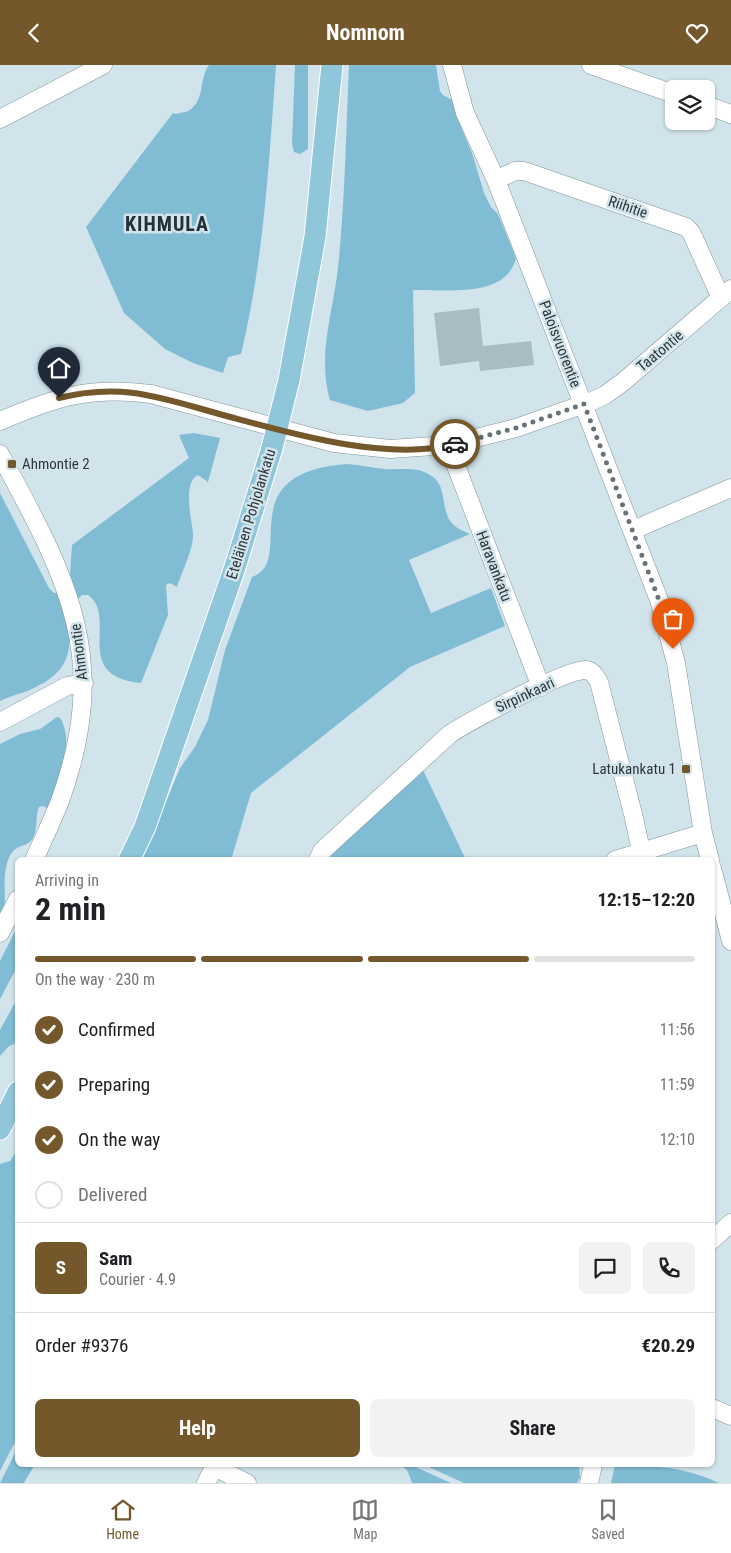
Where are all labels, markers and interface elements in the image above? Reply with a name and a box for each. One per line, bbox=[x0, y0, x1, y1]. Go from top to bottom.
icon: back bbox=[20, 19, 48, 47]
icon: heart bbox=[683, 19, 711, 47]
text: Nomnom bbox=[326, 20, 405, 45]
map controls bbox=[665, 80, 715, 130]
button: layers bbox=[665, 80, 715, 130]
street label: Riihitie bbox=[606, 192, 650, 222]
district label: KIHMULA bbox=[125, 212, 209, 236]
street label: Paloisvuorentie bbox=[535, 298, 585, 390]
street label: Taatontie bbox=[633, 326, 687, 376]
pin bbox=[38, 347, 80, 398]
icon: home bbox=[45, 354, 73, 382]
courier bbox=[430, 419, 480, 469]
icon: car bbox=[441, 430, 469, 458]
street label: Eteläinen Pohjolankatu bbox=[223, 447, 279, 581]
place label: Ahmontie 2 bbox=[22, 455, 90, 473]
marker: Ahmontie 2 bbox=[6, 458, 18, 470]
street label: Haravankatu bbox=[472, 528, 516, 604]
pin bbox=[652, 598, 694, 649]
icon: bag bbox=[659, 605, 687, 633]
street label: Ahmontie bbox=[67, 623, 91, 681]
street label: Sirpinkaari bbox=[493, 674, 557, 716]
place label: Latukankatu 1 bbox=[592, 760, 676, 778]
marker: Latukankatu 1 bbox=[680, 763, 692, 775]
text: Arriving in bbox=[35, 871, 99, 890]
text: 12:15–12:20 bbox=[597, 888, 695, 911]
text: 2 min bbox=[35, 890, 106, 928]
text: On the way · 230 m bbox=[35, 970, 155, 989]
icon: check bbox=[35, 1016, 63, 1044]
text: Confirmed bbox=[78, 1018, 155, 1041]
text: 11:56 bbox=[660, 1020, 695, 1039]
icon: check bbox=[35, 1071, 63, 1099]
text: Preparing bbox=[78, 1073, 150, 1096]
text: 11:59 bbox=[660, 1075, 695, 1094]
icon: check bbox=[35, 1126, 63, 1154]
text: On the way bbox=[78, 1128, 160, 1151]
text: 12:10 bbox=[660, 1130, 695, 1149]
text: Delivered bbox=[78, 1183, 147, 1206]
button: chat bbox=[579, 1242, 631, 1294]
button: phone bbox=[643, 1242, 695, 1294]
text: Sam bbox=[99, 1247, 132, 1270]
text: S bbox=[56, 1256, 66, 1279]
text: Courier · 4.9 bbox=[99, 1270, 176, 1289]
text: Order #9376 bbox=[35, 1334, 128, 1357]
text: €20.29 bbox=[641, 1334, 695, 1357]
button: Help bbox=[35, 1399, 360, 1457]
button: Share bbox=[370, 1399, 695, 1457]
tab: Home bbox=[106, 1496, 139, 1542]
tab: Map bbox=[351, 1496, 379, 1542]
tab: Saved bbox=[592, 1496, 625, 1542]

